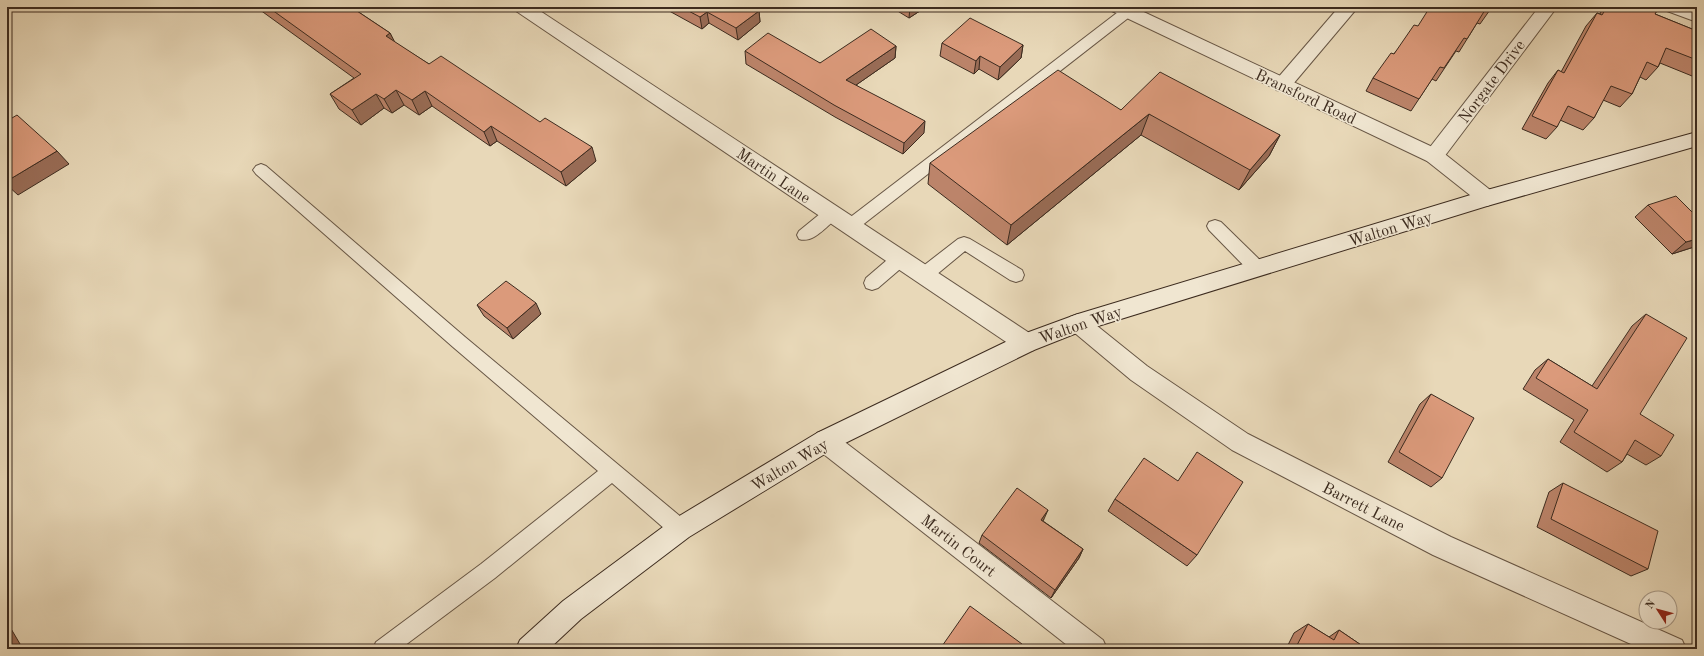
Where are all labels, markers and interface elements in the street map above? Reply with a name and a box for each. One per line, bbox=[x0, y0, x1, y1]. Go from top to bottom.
street label: Norgate Drive bbox=[1456, 38, 1529, 127]
street label: Bransford Road bbox=[1252, 67, 1358, 128]
street label: Martin Lane bbox=[733, 146, 813, 207]
street label: Walton Way bbox=[1347, 209, 1435, 250]
street label: Walton Way bbox=[1037, 304, 1125, 348]
street label: Walton Way bbox=[749, 436, 832, 495]
street label: Barrett Lane bbox=[1319, 480, 1407, 535]
street label: Martin Court bbox=[917, 512, 999, 581]
north arrow bbox=[1638, 590, 1678, 630]
text: N bbox=[1644, 598, 1658, 612]

